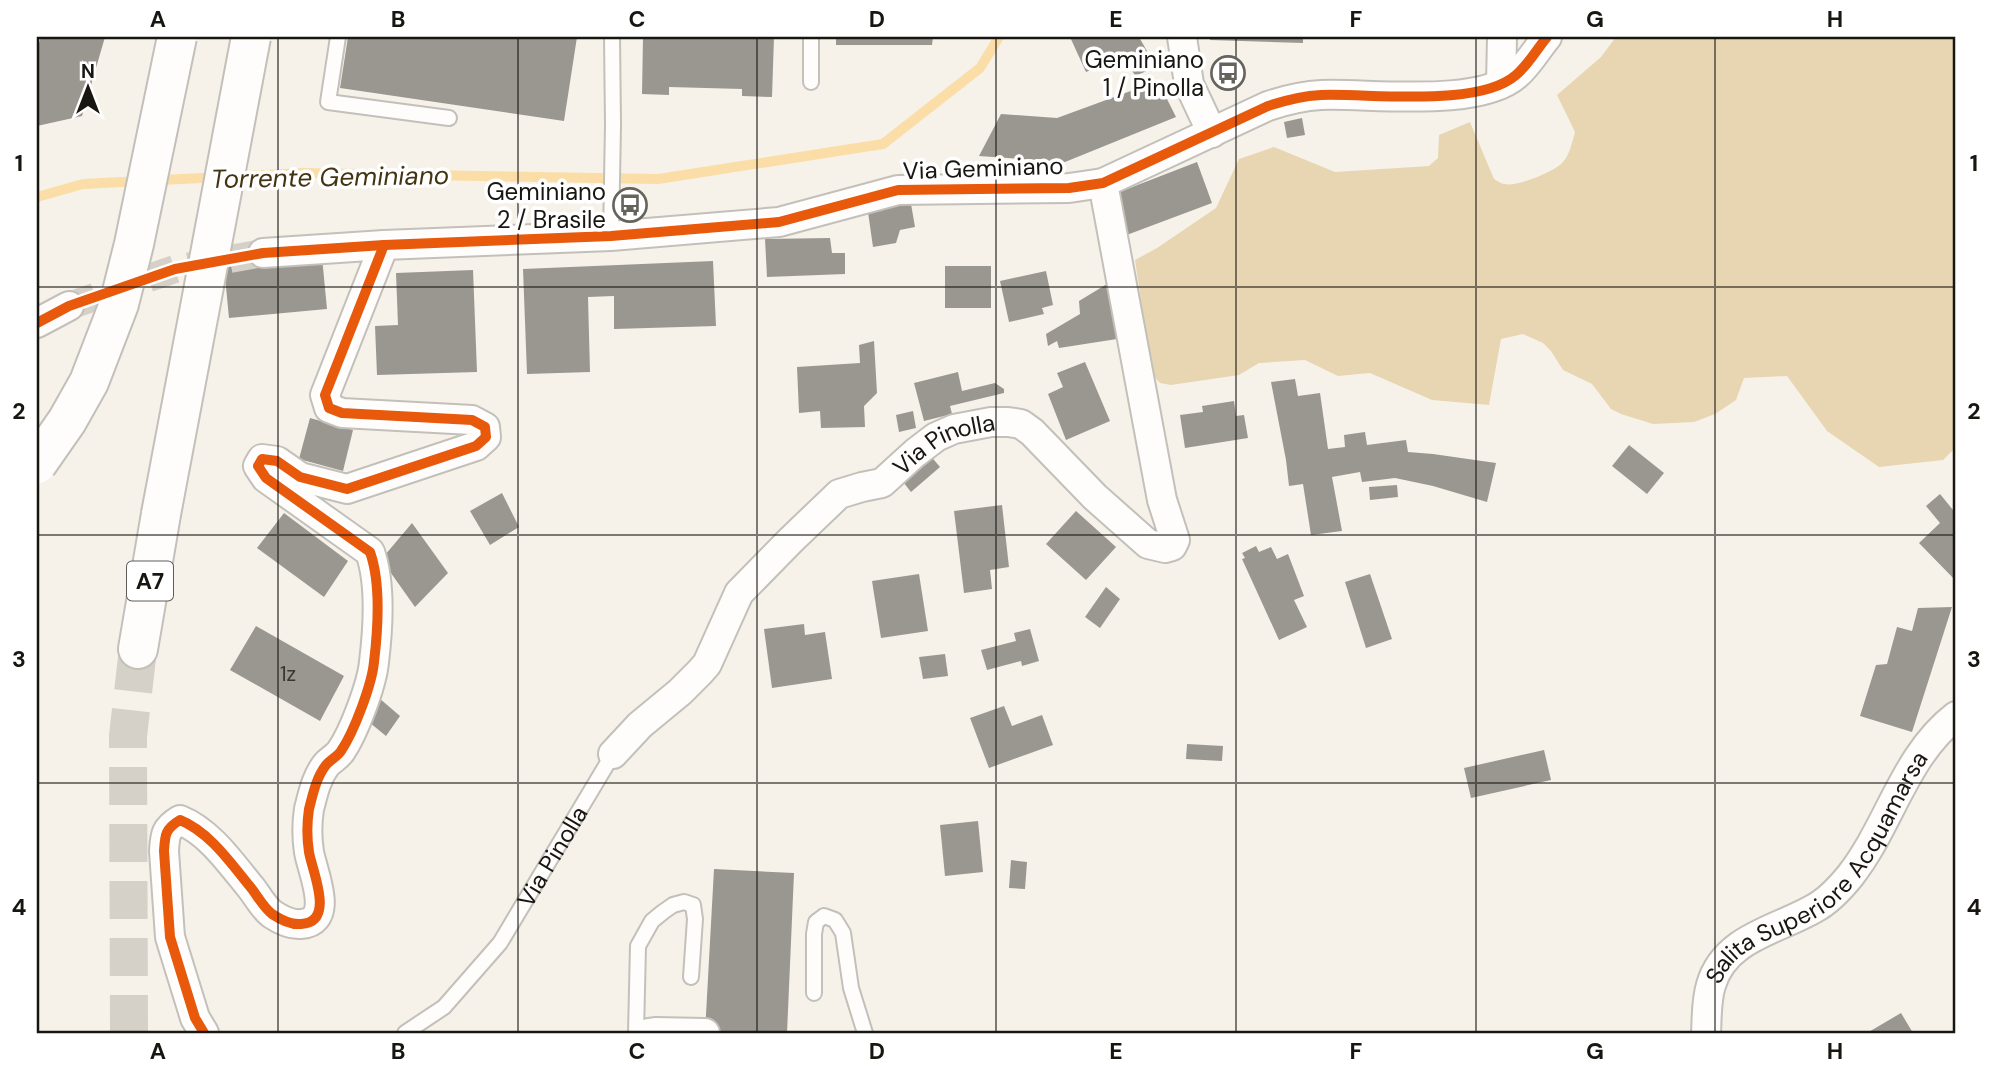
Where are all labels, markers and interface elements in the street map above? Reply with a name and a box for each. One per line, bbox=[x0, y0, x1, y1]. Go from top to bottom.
text: A bbox=[150, 4, 166, 34]
text: B bbox=[391, 4, 405, 34]
text: C bbox=[629, 4, 645, 34]
text: D bbox=[869, 4, 885, 34]
text: E bbox=[1109, 4, 1123, 34]
text: F bbox=[1350, 4, 1363, 34]
text: G bbox=[1586, 4, 1604, 34]
text: H bbox=[1827, 4, 1843, 34]
place label: Geminiano 1 / Pinolla bbox=[1084, 44, 1204, 103]
north arrow bbox=[52, 52, 122, 122]
bus stop icon: Geminiano 1 / Pinolla bbox=[1209, 54, 1247, 92]
text: N bbox=[81, 59, 95, 84]
text: 1 bbox=[15, 148, 23, 178]
text: 1 bbox=[1970, 148, 1978, 178]
street label: Via Geminiano bbox=[902, 150, 1064, 186]
water label: Torrente Geminiano bbox=[210, 158, 450, 196]
place label: Geminiano 2 / Brasile bbox=[486, 176, 606, 235]
bus stop icon: Geminiano 2 / Brasile bbox=[611, 186, 649, 224]
text: 2 bbox=[12, 396, 26, 426]
text: 2 bbox=[1967, 396, 1981, 426]
street label: Via Pinolla bbox=[886, 406, 997, 482]
road number: A7 bbox=[127, 562, 173, 600]
text: 3 bbox=[12, 644, 26, 674]
text: 3 bbox=[1967, 644, 1981, 674]
house number: 1z bbox=[280, 660, 296, 688]
street label: Salita Superiore Acquamarsa bbox=[1698, 745, 1934, 988]
street label: Via Pinolla bbox=[510, 800, 594, 913]
text: 4 bbox=[12, 892, 27, 922]
text: 4 bbox=[1967, 892, 1982, 922]
text: A bbox=[150, 1036, 166, 1066]
text: B bbox=[391, 1036, 405, 1066]
text: C bbox=[629, 1036, 645, 1066]
text: D bbox=[869, 1036, 885, 1066]
text: E bbox=[1109, 1036, 1123, 1066]
text: F bbox=[1350, 1036, 1363, 1066]
text: G bbox=[1586, 1036, 1604, 1066]
text: H bbox=[1827, 1036, 1843, 1066]

